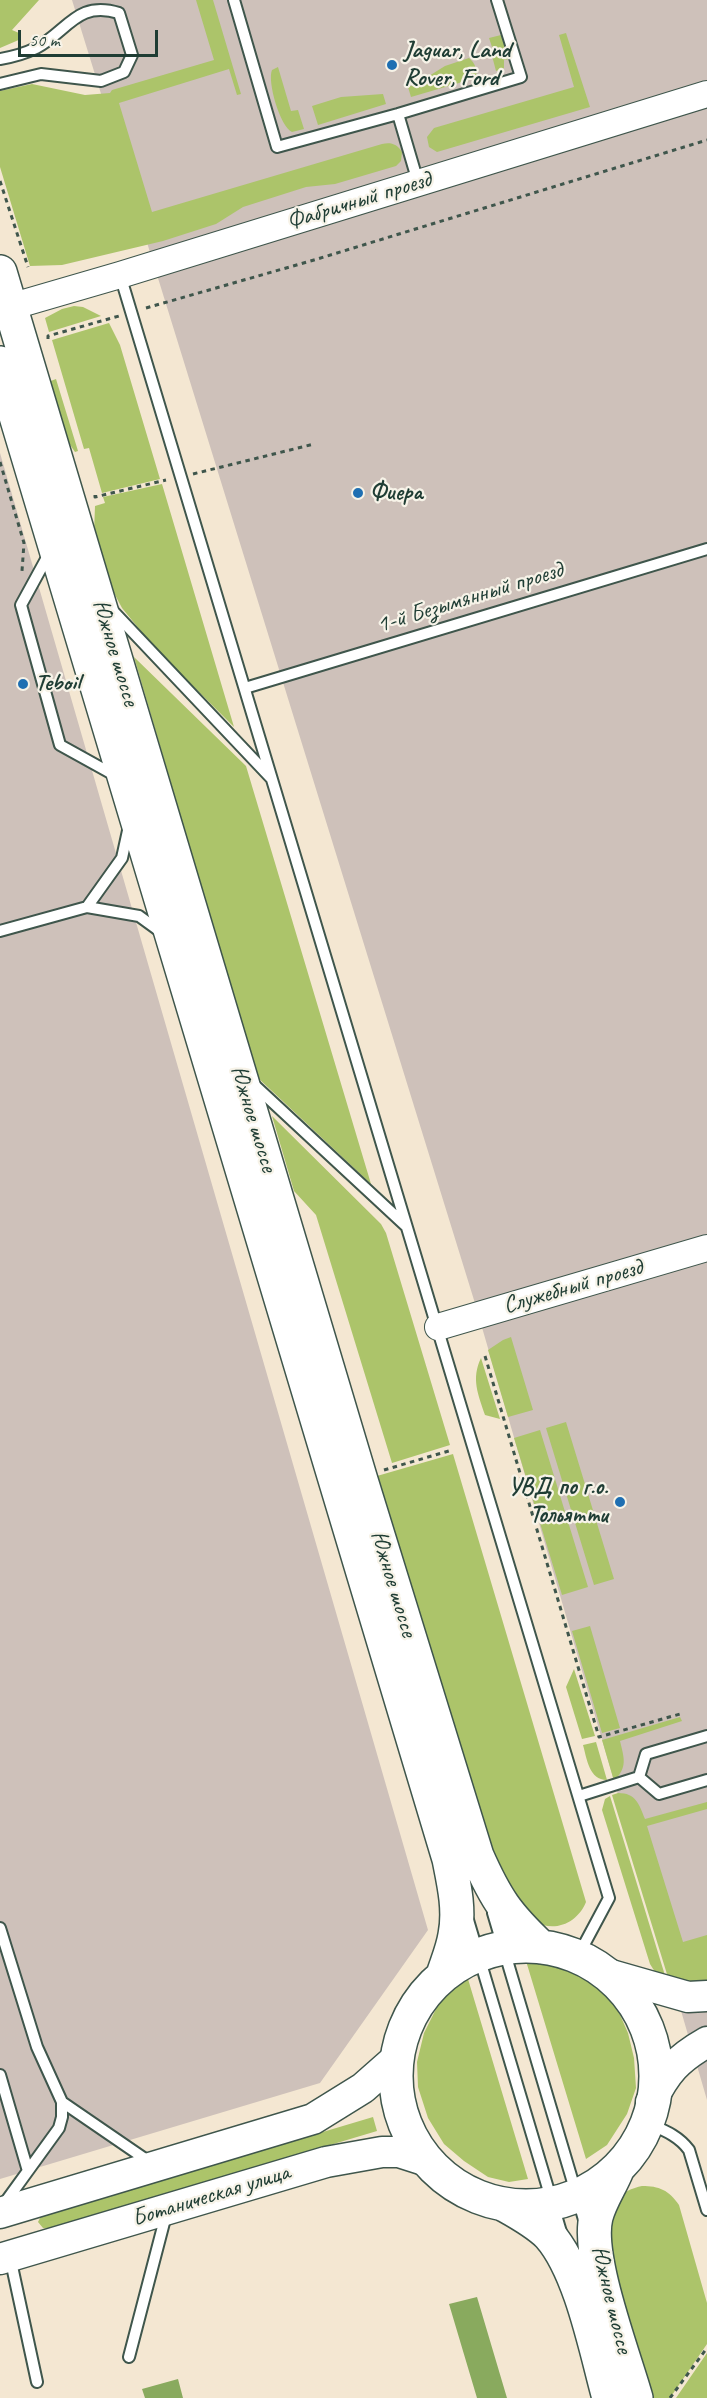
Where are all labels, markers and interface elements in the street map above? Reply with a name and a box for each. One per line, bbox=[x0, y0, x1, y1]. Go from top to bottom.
scale bar bbox=[21, 18, 160, 56]
text: 50 m bbox=[29, 29, 60, 51]
place label: Jaguar, Land Rover, Ford bbox=[404, 37, 510, 93]
marker: Jaguar, Land Rover, Ford bbox=[385, 58, 399, 72]
street label: Фабричный проезд bbox=[283, 165, 435, 237]
place label: Фиера bbox=[370, 479, 423, 507]
marker: Фиера bbox=[351, 486, 365, 500]
street label: 1-й Безымянный проезд bbox=[374, 556, 566, 640]
street label: Южное шоссе bbox=[85, 596, 145, 710]
place label: Teboil bbox=[35, 670, 80, 698]
marker: Teboil bbox=[16, 677, 30, 691]
street label: Южное шоссе bbox=[223, 1062, 283, 1176]
street label: Служебный проезд bbox=[500, 1253, 646, 1321]
place label: УВД по г.о. Тольятти bbox=[508, 1474, 608, 1530]
marker: УВД по г.о. Тольятти bbox=[613, 1495, 627, 1509]
street label: Южное шоссе bbox=[363, 1527, 423, 1641]
street label: Ботаническая улица bbox=[129, 2158, 293, 2234]
street label: Южное шоссе bbox=[584, 2243, 638, 2357]

